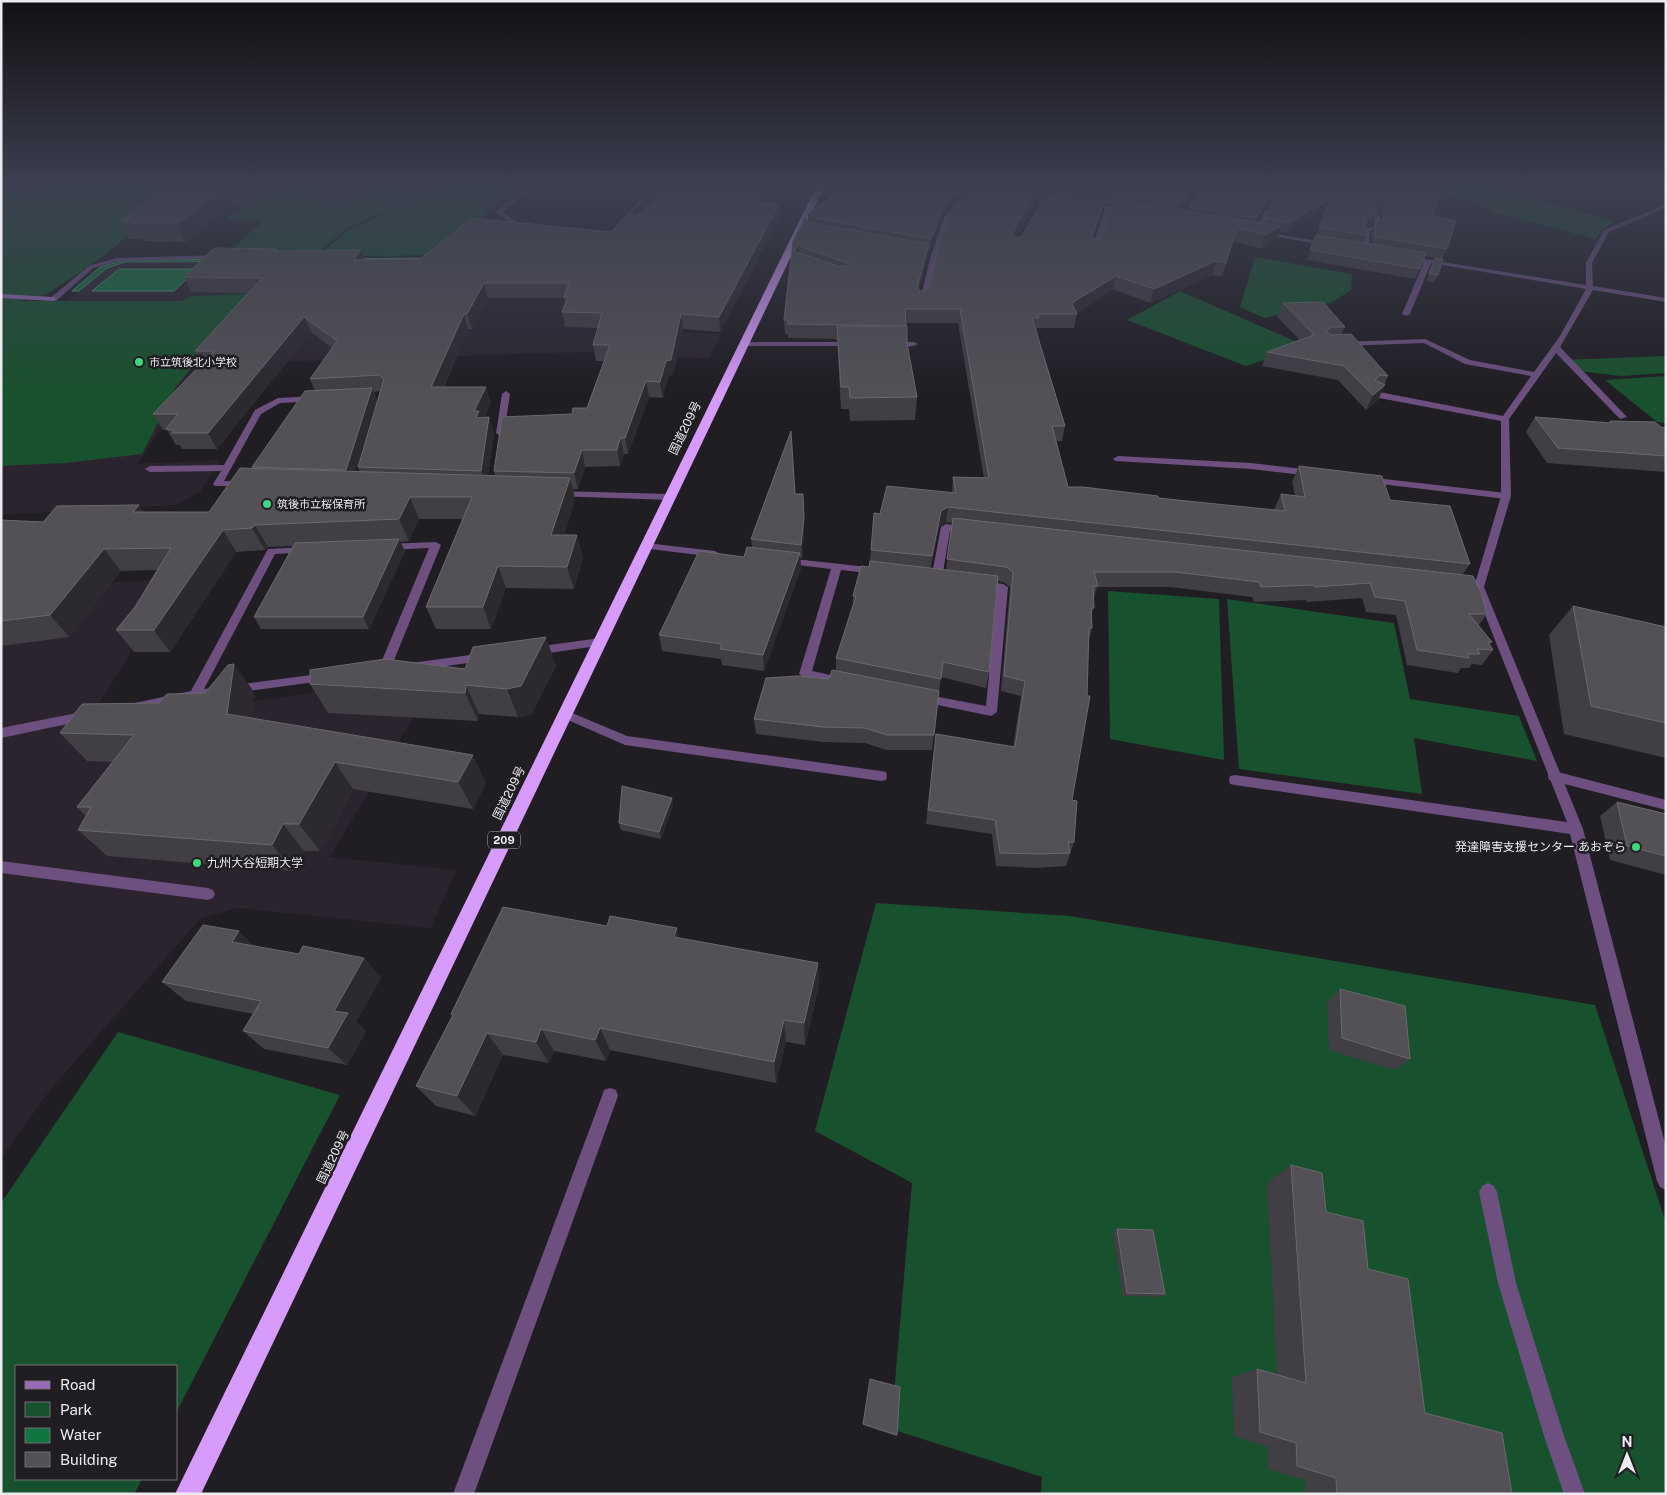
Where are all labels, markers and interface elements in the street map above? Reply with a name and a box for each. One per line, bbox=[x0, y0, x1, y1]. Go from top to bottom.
marker: 市立筑後北小学校 bbox=[133, 356, 145, 368]
place label: 市立筑後北小学校 bbox=[149, 356, 237, 368]
street label: 国道209号 bbox=[666, 399, 704, 457]
marker: 筑後市立桜保育所 bbox=[261, 498, 273, 510]
place label: 筑後市立桜保育所 bbox=[277, 498, 366, 510]
street label: 国道209号 bbox=[490, 764, 528, 822]
road number: 209 bbox=[488, 832, 520, 848]
place label: 発達障害支援センター あおぞら bbox=[1455, 840, 1626, 854]
marker: 発達障害支援センター あおぞら bbox=[1630, 841, 1642, 853]
place label: 九州大谷短期大学 bbox=[207, 856, 303, 870]
marker: 九州大谷短期大学 bbox=[191, 857, 203, 869]
street label: 国道209号 bbox=[314, 1128, 352, 1186]
legend bbox=[15, 1365, 178, 1480]
text: Road bbox=[60, 1376, 96, 1393]
text: Park bbox=[60, 1401, 92, 1418]
text: Water bbox=[60, 1426, 102, 1443]
north arrow bbox=[1602, 1430, 1652, 1480]
text: N bbox=[1622, 1434, 1632, 1450]
text: Building bbox=[60, 1451, 118, 1468]

